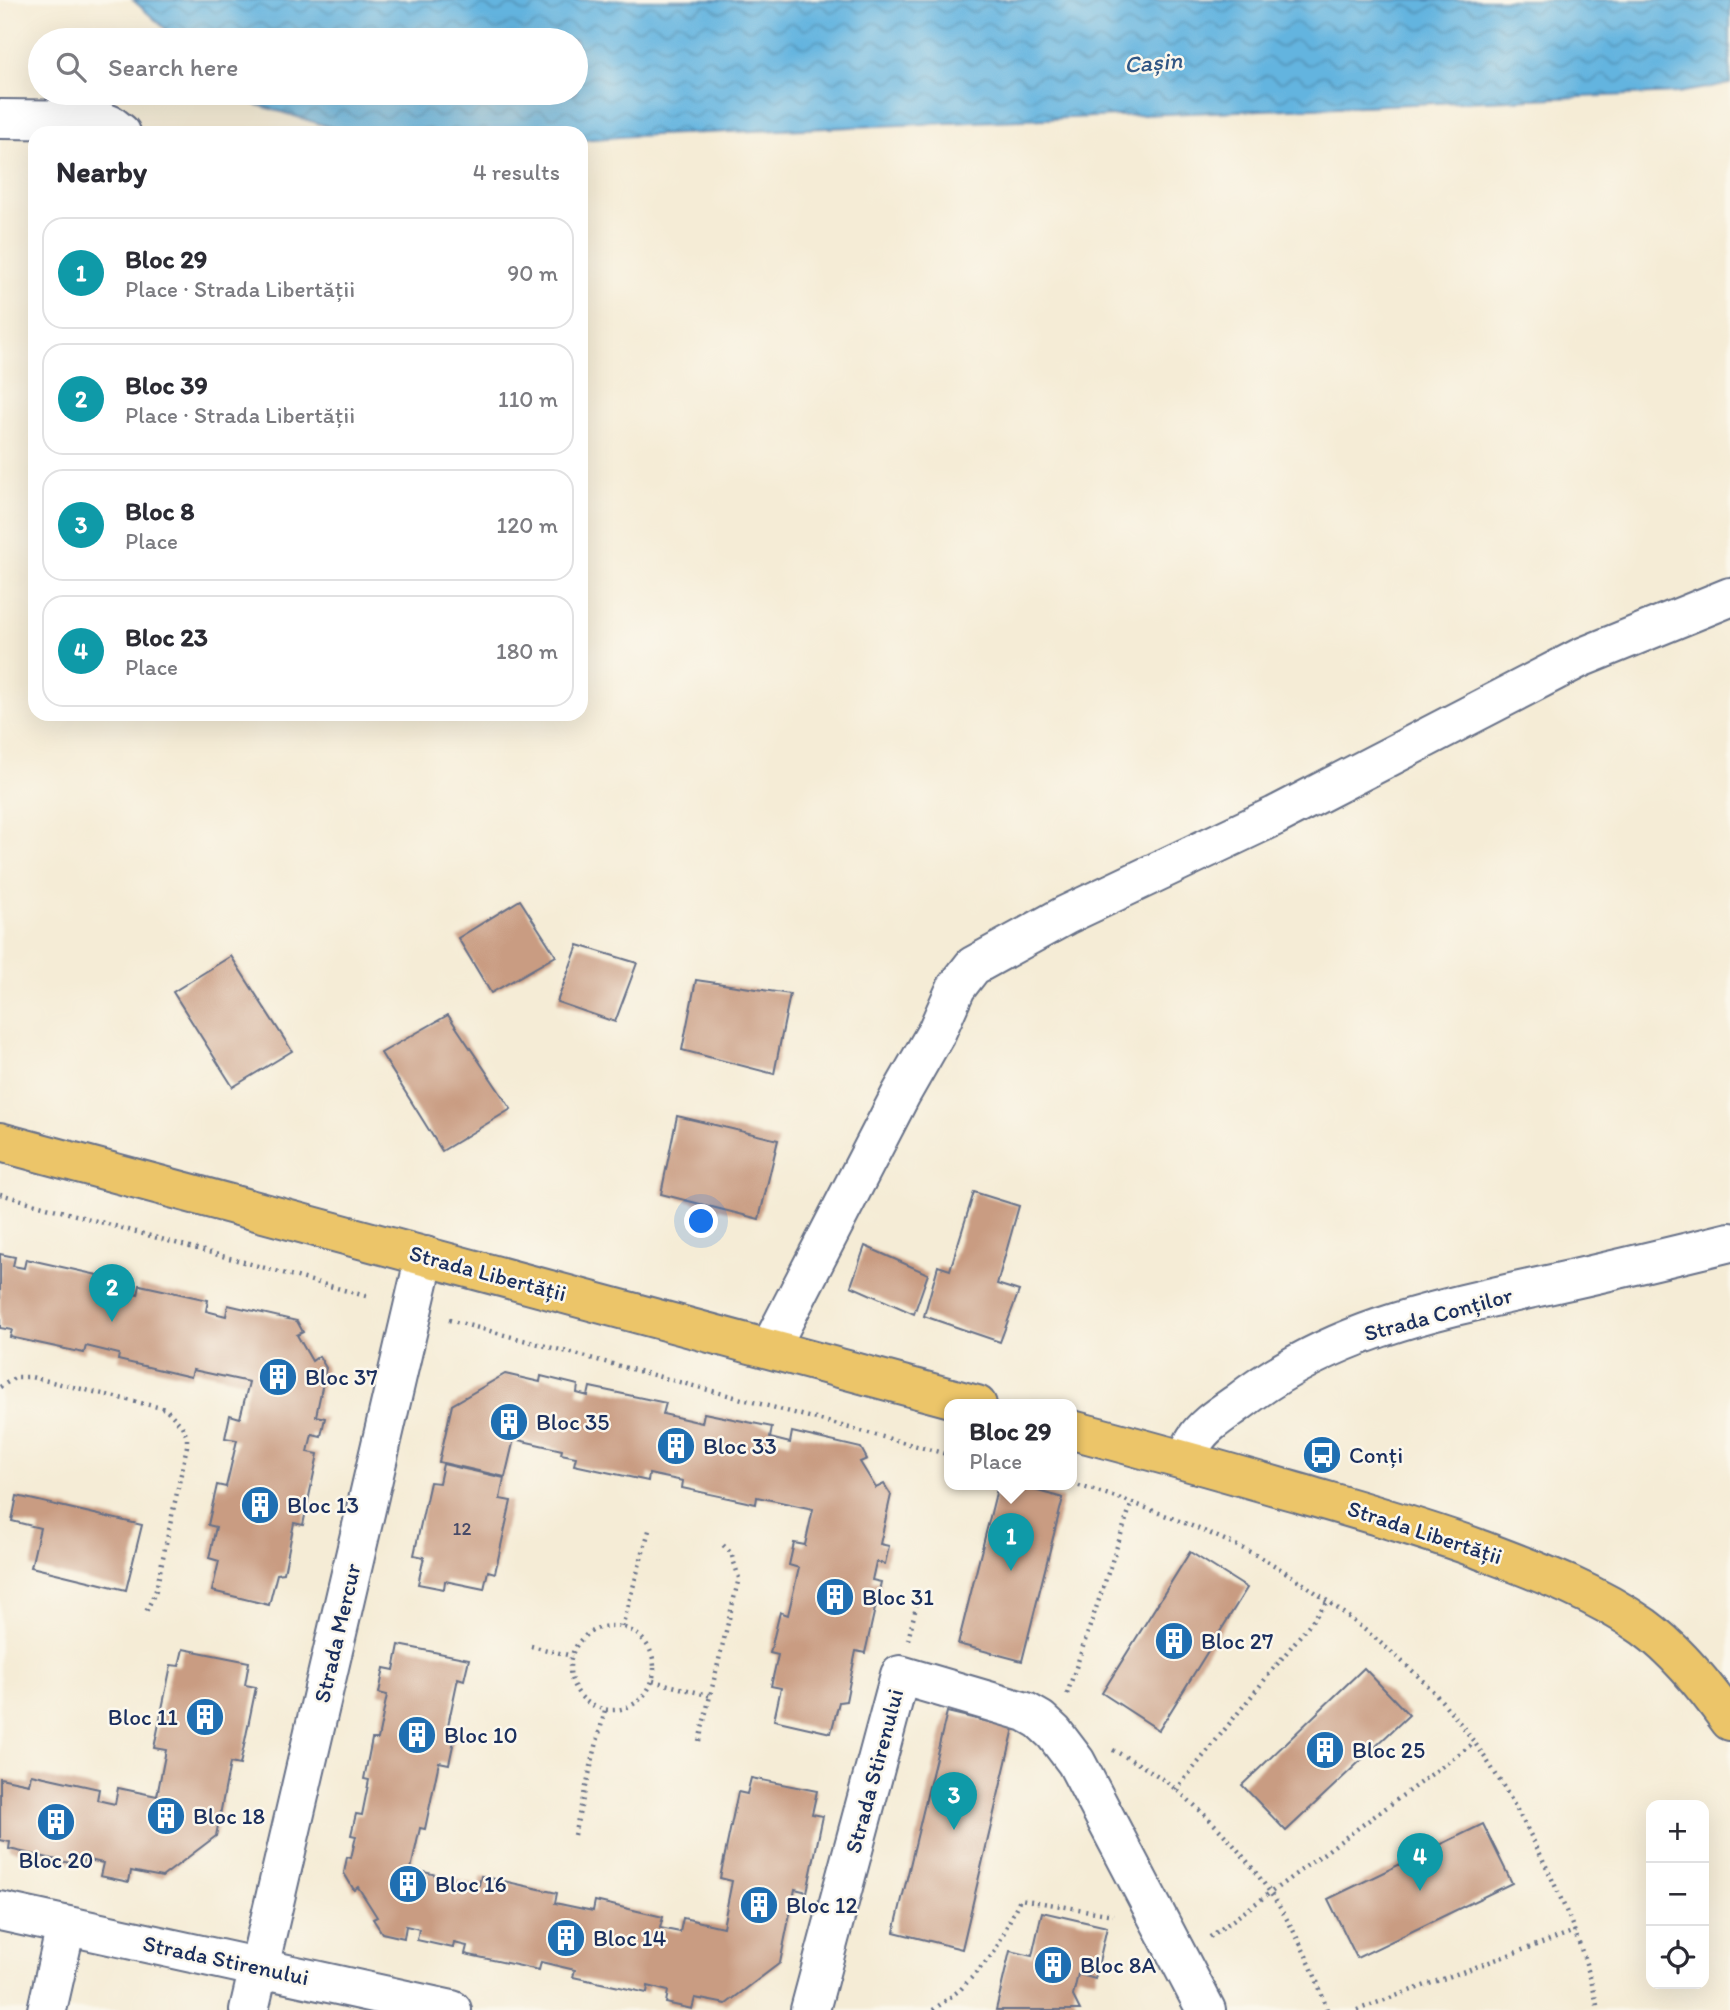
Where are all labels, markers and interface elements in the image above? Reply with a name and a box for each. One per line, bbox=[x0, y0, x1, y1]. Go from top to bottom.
search box bbox=[28, 28, 588, 105]
water label: Cașin bbox=[1123, 45, 1184, 79]
icon: search bbox=[52, 48, 90, 86]
text: Search here bbox=[108, 51, 238, 83]
text: Nearby bbox=[56, 153, 147, 190]
text: 4 results bbox=[473, 158, 560, 186]
text: Bloc 29 bbox=[125, 243, 207, 275]
text: 1 bbox=[76, 259, 86, 287]
text: 90 m bbox=[507, 259, 558, 287]
text: Place · Strada Libertății bbox=[125, 275, 355, 303]
text: Bloc 39 bbox=[125, 369, 208, 401]
text: 2 bbox=[75, 385, 87, 413]
text: 110 m bbox=[498, 385, 558, 413]
text: Place · Strada Libertății bbox=[125, 401, 355, 429]
text: Bloc 8 bbox=[125, 495, 194, 527]
text: 3 bbox=[75, 511, 87, 539]
text: 120 m bbox=[497, 511, 558, 539]
text: Place bbox=[125, 527, 178, 555]
text: Bloc 23 bbox=[125, 621, 208, 653]
text: 4 bbox=[74, 637, 88, 665]
text: 180 m bbox=[496, 637, 558, 665]
text: Place bbox=[125, 653, 178, 681]
your location bbox=[684, 1204, 718, 1238]
street label: Strada Libertății bbox=[407, 1239, 569, 1307]
pin: 2 bbox=[89, 1264, 135, 1322]
street label: Strada Conților bbox=[1361, 1281, 1515, 1347]
building icon: Bloc 37 bbox=[257, 1356, 299, 1398]
place label: Bloc 37 bbox=[305, 1363, 378, 1391]
popup bbox=[944, 1399, 1077, 1490]
building icon: Bloc 35 bbox=[488, 1401, 530, 1443]
place label: Bloc 35 bbox=[536, 1408, 609, 1436]
text: Bloc 29 bbox=[969, 1415, 1052, 1447]
building icon: Bloc 33 bbox=[655, 1425, 697, 1467]
place label: Bloc 33 bbox=[703, 1432, 777, 1460]
bus stop icon: Conți bbox=[1301, 1434, 1343, 1476]
place label: Conți bbox=[1349, 1441, 1403, 1469]
text: Place bbox=[969, 1447, 1022, 1475]
building icon: Bloc 13 bbox=[239, 1484, 281, 1526]
place label: Bloc 13 bbox=[287, 1491, 359, 1519]
street label: Strada Libertății bbox=[1344, 1494, 1506, 1570]
pin: 1 bbox=[988, 1513, 1034, 1571]
house number: 12 bbox=[453, 1517, 471, 1540]
street label: Strada Mercur bbox=[307, 1561, 367, 1705]
building icon: Bloc 31 bbox=[814, 1576, 856, 1618]
place label: Bloc 31 bbox=[862, 1583, 934, 1611]
building icon: Bloc 27 bbox=[1153, 1620, 1195, 1662]
place label: Bloc 27 bbox=[1201, 1627, 1273, 1655]
street label: Strada Stirenului bbox=[839, 1686, 909, 1856]
building icon: Bloc 11 bbox=[184, 1696, 226, 1738]
place label: Bloc 11 bbox=[108, 1703, 178, 1731]
building icon: Bloc 10 bbox=[396, 1714, 438, 1756]
place label: Bloc 10 bbox=[444, 1721, 518, 1749]
building icon: Bloc 25 bbox=[1304, 1729, 1346, 1771]
place label: Bloc 25 bbox=[1352, 1736, 1425, 1764]
pin: 3 bbox=[931, 1772, 977, 1830]
building icon: Bloc 18 bbox=[145, 1795, 187, 1837]
map controls bbox=[1646, 1800, 1709, 1989]
button: + bbox=[1646, 1800, 1709, 1863]
building icon: Bloc 20 bbox=[35, 1801, 77, 1843]
place label: Bloc 18 bbox=[193, 1802, 265, 1830]
pin: 4 bbox=[1397, 1833, 1443, 1891]
place label: Bloc 20 bbox=[18, 1846, 94, 1874]
building icon: Bloc 16 bbox=[387, 1863, 429, 1905]
button: − bbox=[1646, 1863, 1709, 1926]
place label: Bloc 16 bbox=[435, 1870, 507, 1898]
building icon: Bloc 12 bbox=[738, 1884, 780, 1926]
place label: Bloc 12 bbox=[786, 1891, 858, 1919]
building icon: Bloc 14 bbox=[545, 1917, 587, 1959]
place label: Bloc 14 bbox=[593, 1924, 666, 1952]
button: locate bbox=[1646, 1926, 1709, 1989]
street label: Strada Stirenului bbox=[140, 1929, 312, 1991]
building icon: Bloc 8A bbox=[1032, 1944, 1074, 1986]
place label: Bloc 8A bbox=[1080, 1951, 1156, 1979]

